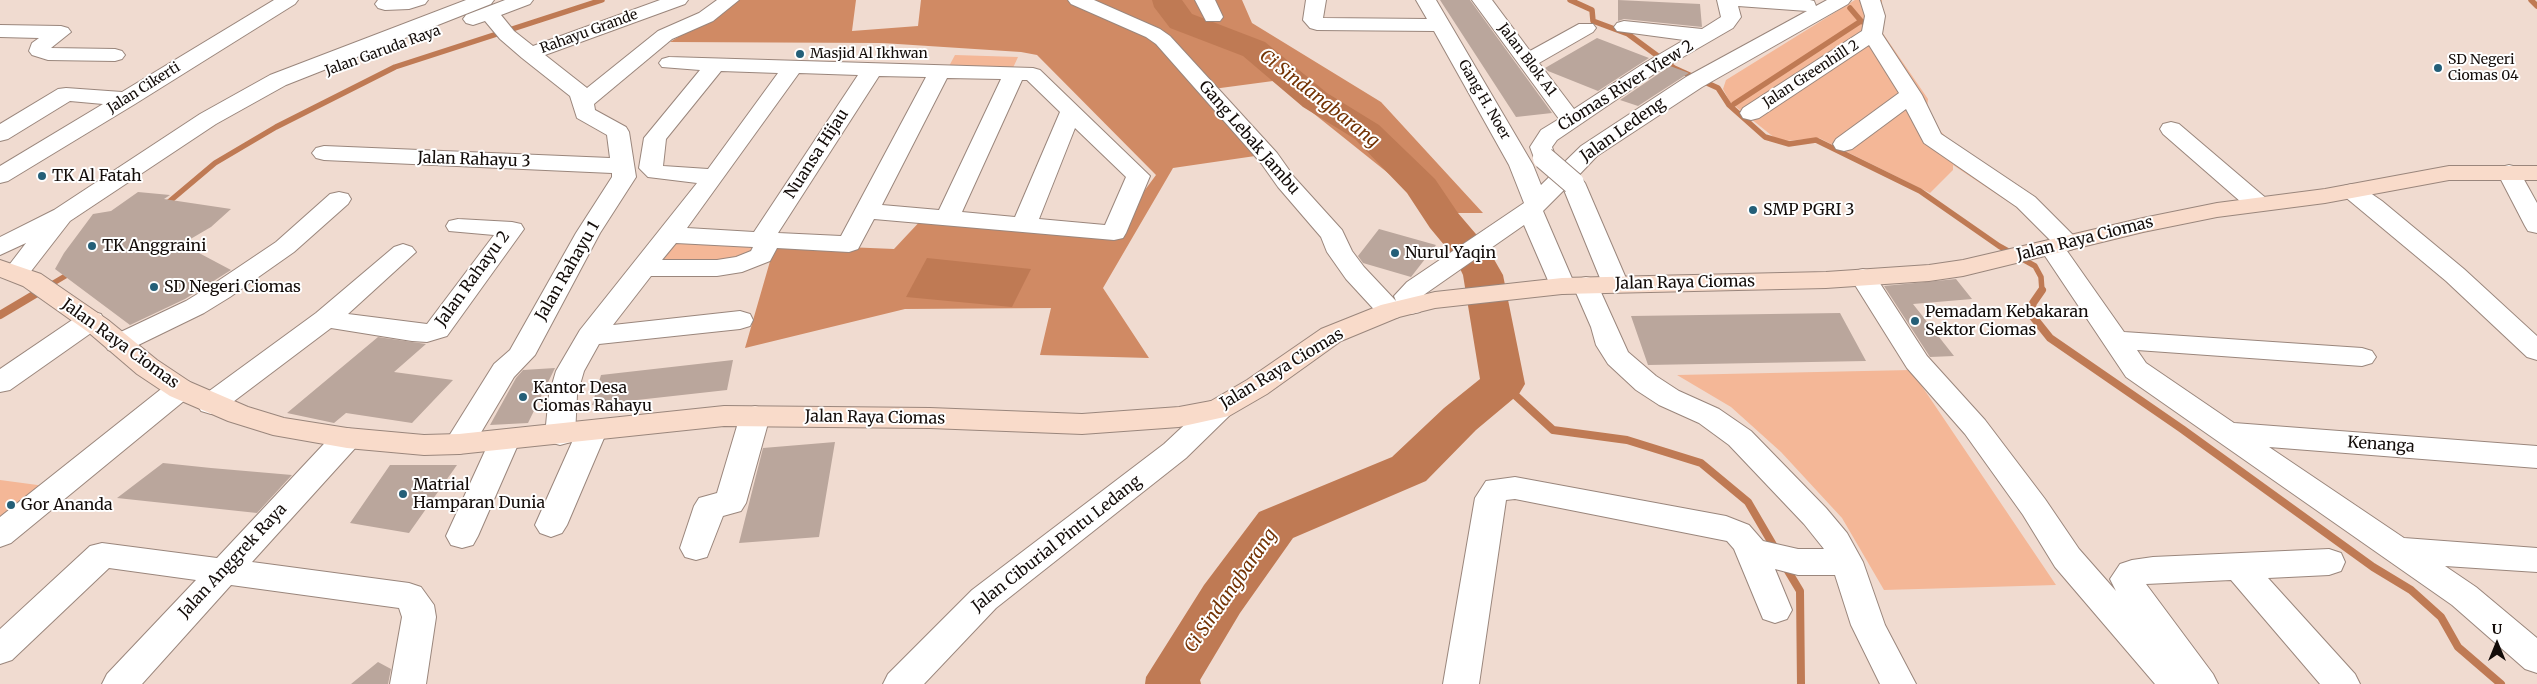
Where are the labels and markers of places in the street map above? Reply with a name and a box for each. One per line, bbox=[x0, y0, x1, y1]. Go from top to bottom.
place label: Masjid Al Ikhwan bbox=[810, 46, 928, 62]
marker: Masjid Al Ikhwan bbox=[794, 48, 806, 60]
place label: SD Negeri Ciomas 04 bbox=[2448, 52, 2519, 84]
marker: SD Negeri Ciomas 04 bbox=[2432, 62, 2444, 74]
place label: TK Al Fatah bbox=[52, 166, 142, 186]
marker: TK Al Fatah bbox=[36, 170, 48, 182]
place label: SMP PGRI 3 bbox=[1763, 200, 1854, 220]
marker: SMP PGRI 3 bbox=[1747, 204, 1759, 216]
place label: TK Anggraini bbox=[102, 236, 206, 256]
marker: TK Anggraini bbox=[86, 240, 98, 252]
place label: Nurul Yaqin bbox=[1405, 243, 1496, 263]
marker: Nurul Yaqin bbox=[1389, 247, 1401, 259]
place label: SD Negeri Ciomas bbox=[164, 277, 301, 297]
marker: SD Negeri Ciomas bbox=[148, 281, 160, 293]
place label: Pemadam Kebakaran Sektor Ciomas bbox=[1925, 302, 2089, 340]
marker: Pemadam Kebakaran Sektor Ciomas bbox=[1909, 315, 1921, 327]
place label: Kantor Desa Ciomas Rahayu bbox=[533, 378, 652, 416]
marker: Kantor Desa Ciomas Rahayu bbox=[517, 391, 529, 403]
place label: Matrial Hamparan Dunia bbox=[413, 475, 545, 513]
marker: Matrial Hamparan Dunia bbox=[397, 488, 409, 500]
place label: Gor Ananda bbox=[21, 495, 113, 515]
marker: Gor Ananda bbox=[5, 499, 17, 511]

